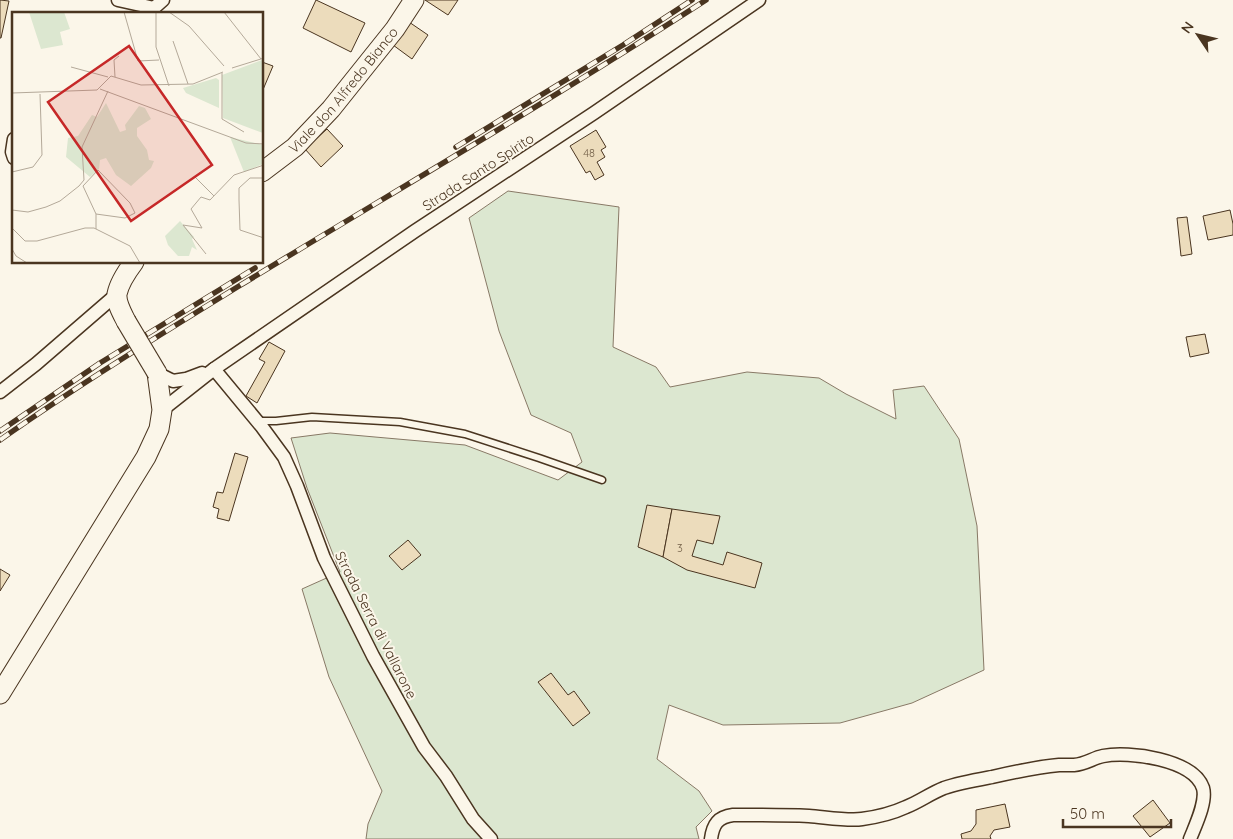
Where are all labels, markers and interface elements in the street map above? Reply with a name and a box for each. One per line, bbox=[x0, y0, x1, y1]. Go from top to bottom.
north arrow bbox=[1173, 10, 1223, 60]
inset map bbox=[12, 12, 264, 264]
text: N bbox=[1177, 18, 1198, 37]
street label: Viale don Alfredo Bianco bbox=[285, 23, 402, 157]
street label: Strada Santo Spirito bbox=[419, 129, 537, 215]
house number: 48 bbox=[583, 146, 595, 160]
house number: 3 bbox=[677, 541, 683, 555]
street label: Strada Serra di Vallarone bbox=[331, 548, 421, 702]
scale bar bbox=[1063, 796, 1170, 828]
text: 50 m bbox=[1070, 804, 1105, 823]

